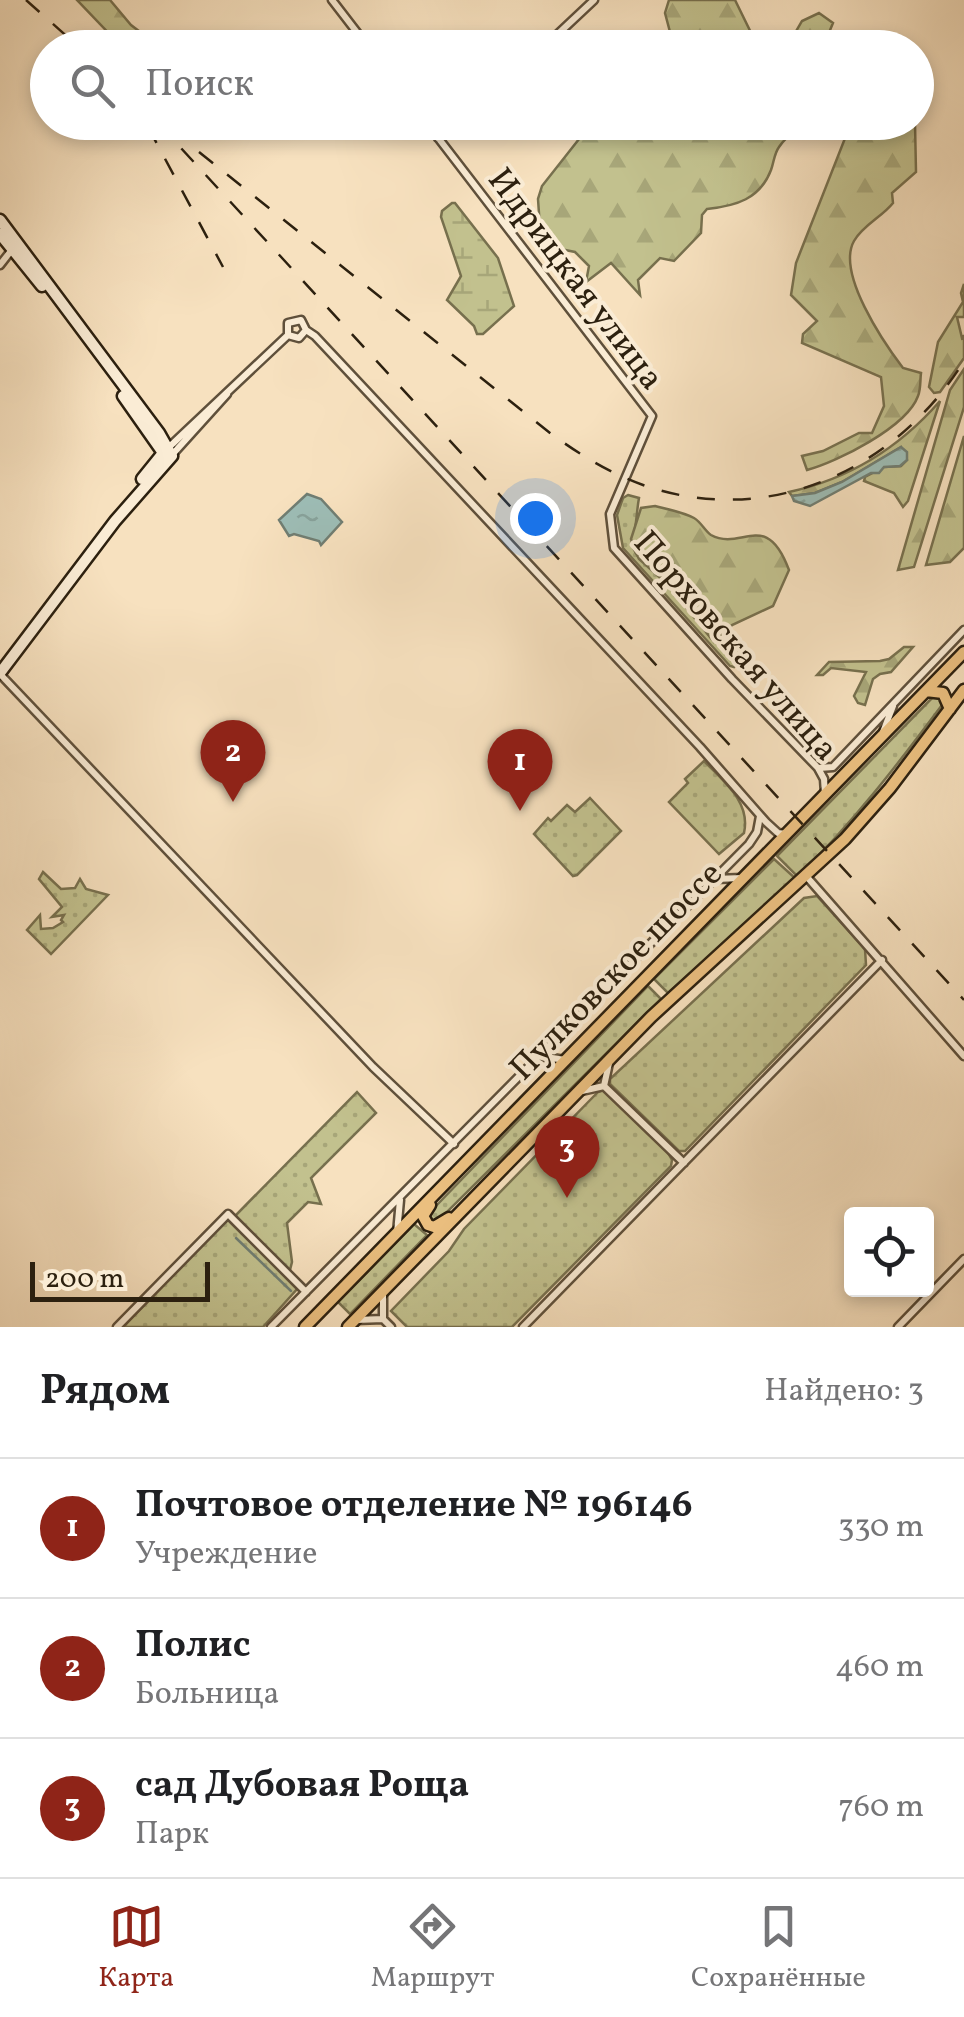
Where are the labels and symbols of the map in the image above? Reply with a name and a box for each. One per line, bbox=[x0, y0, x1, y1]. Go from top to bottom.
street label: Идрицкая улица bbox=[475, 159, 674, 401]
your location bbox=[510, 493, 561, 544]
street label: Порховская улица bbox=[621, 521, 848, 773]
pin: 2 bbox=[200, 720, 266, 802]
pin: 1 bbox=[488, 728, 552, 811]
street label: Пулковское шоссе bbox=[500, 852, 734, 1092]
pin: 3 bbox=[534, 1116, 600, 1198]
scale bar bbox=[30, 1257, 210, 1302]

